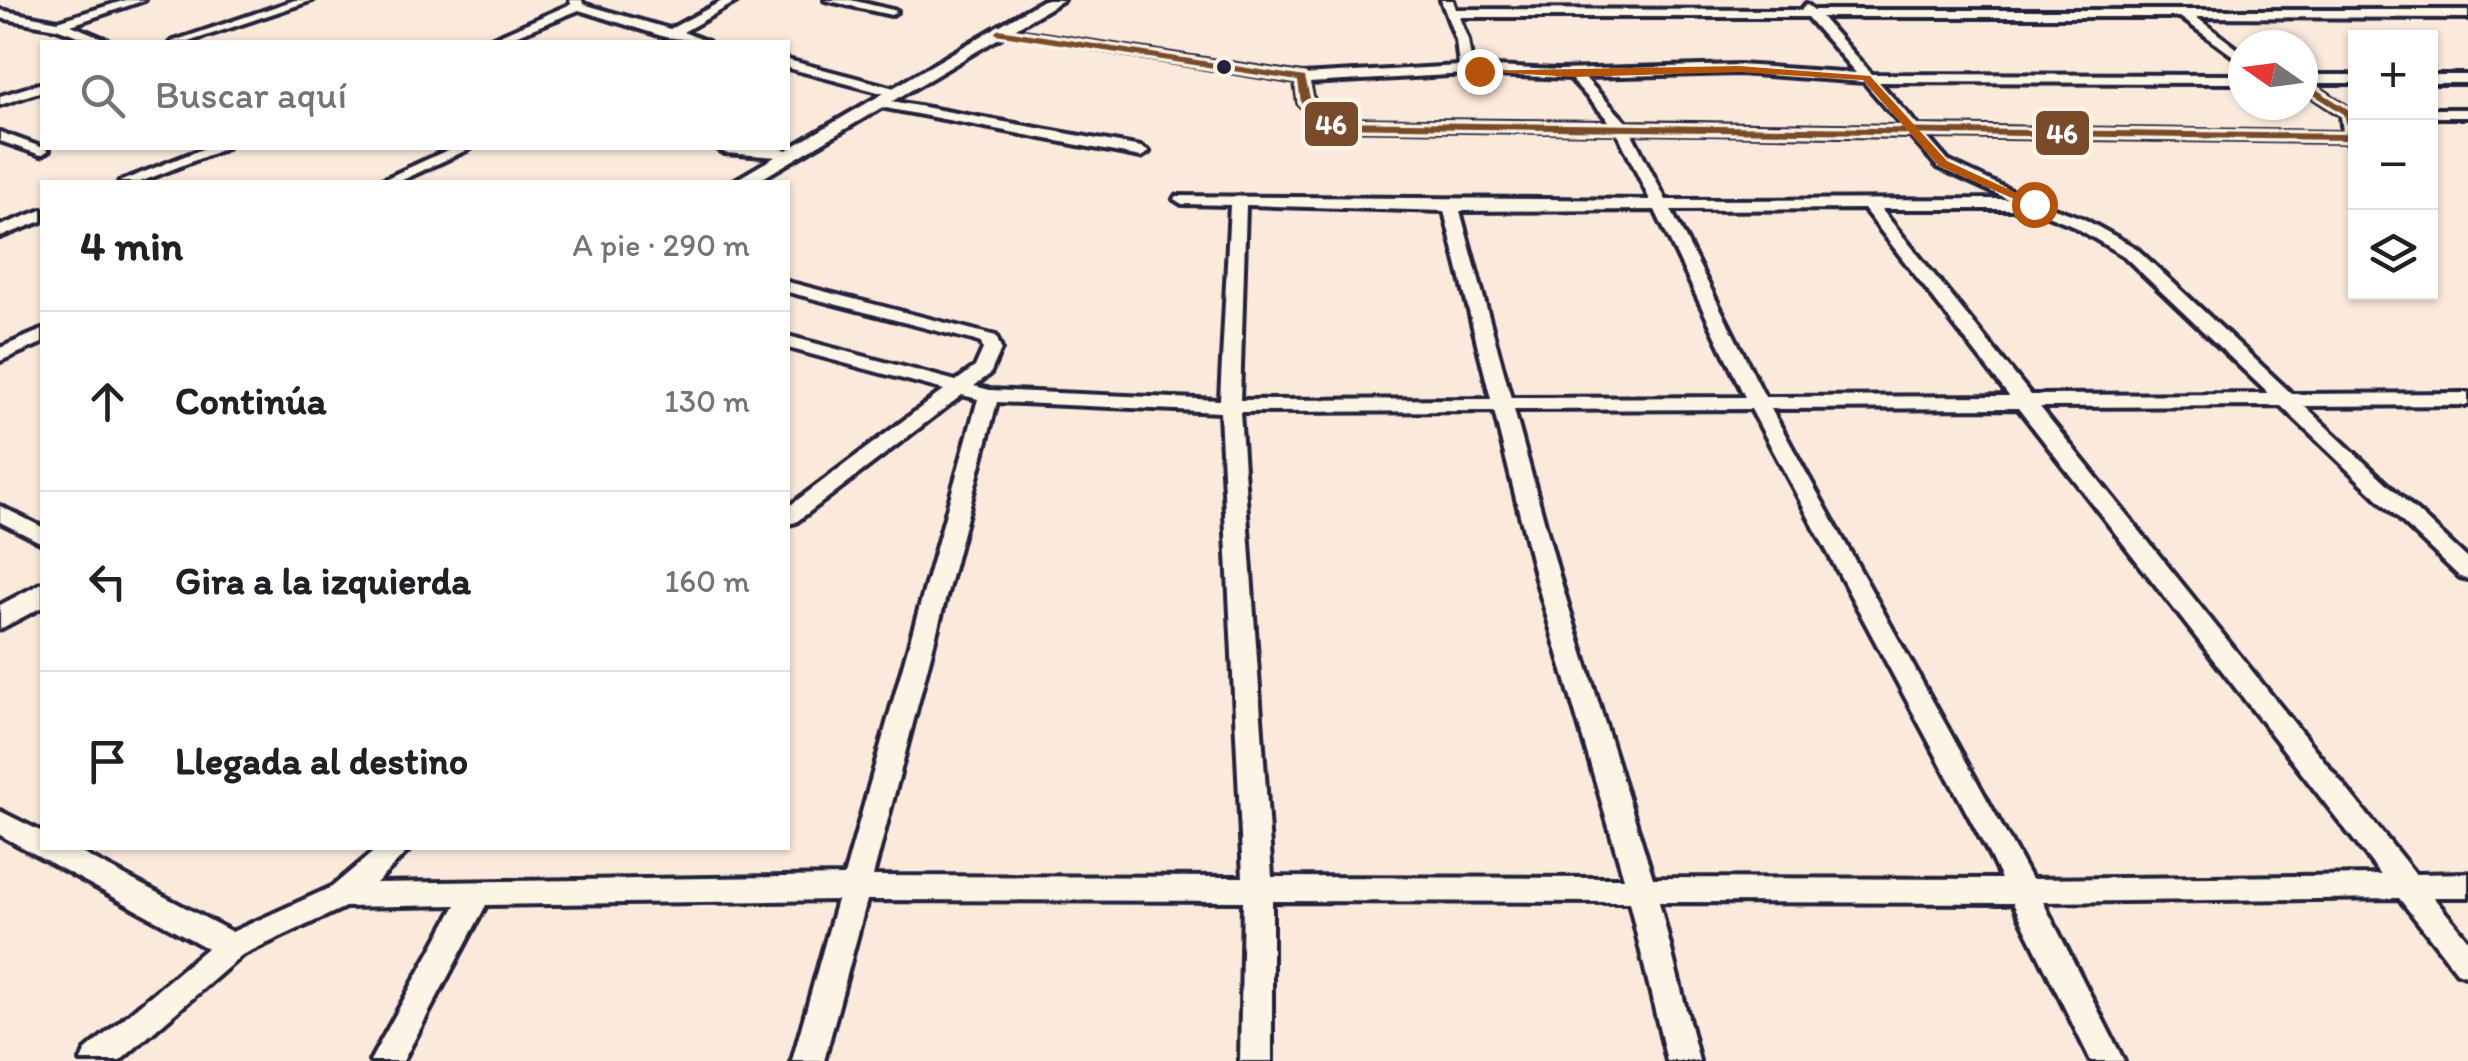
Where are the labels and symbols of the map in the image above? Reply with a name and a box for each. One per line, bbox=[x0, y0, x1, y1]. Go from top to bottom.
north arrow bbox=[2228, 30, 2318, 120]
route end bbox=[1457, 49, 1503, 95]
unlabelled marker bbox=[1214, 57, 1234, 77]
line badge: 46 bbox=[1303, 100, 1360, 148]
text: 46 bbox=[1315, 107, 1347, 141]
line badge: 46 bbox=[2034, 109, 2091, 157]
text: 46 bbox=[2046, 116, 2078, 150]
route start bbox=[2012, 182, 2058, 228]

